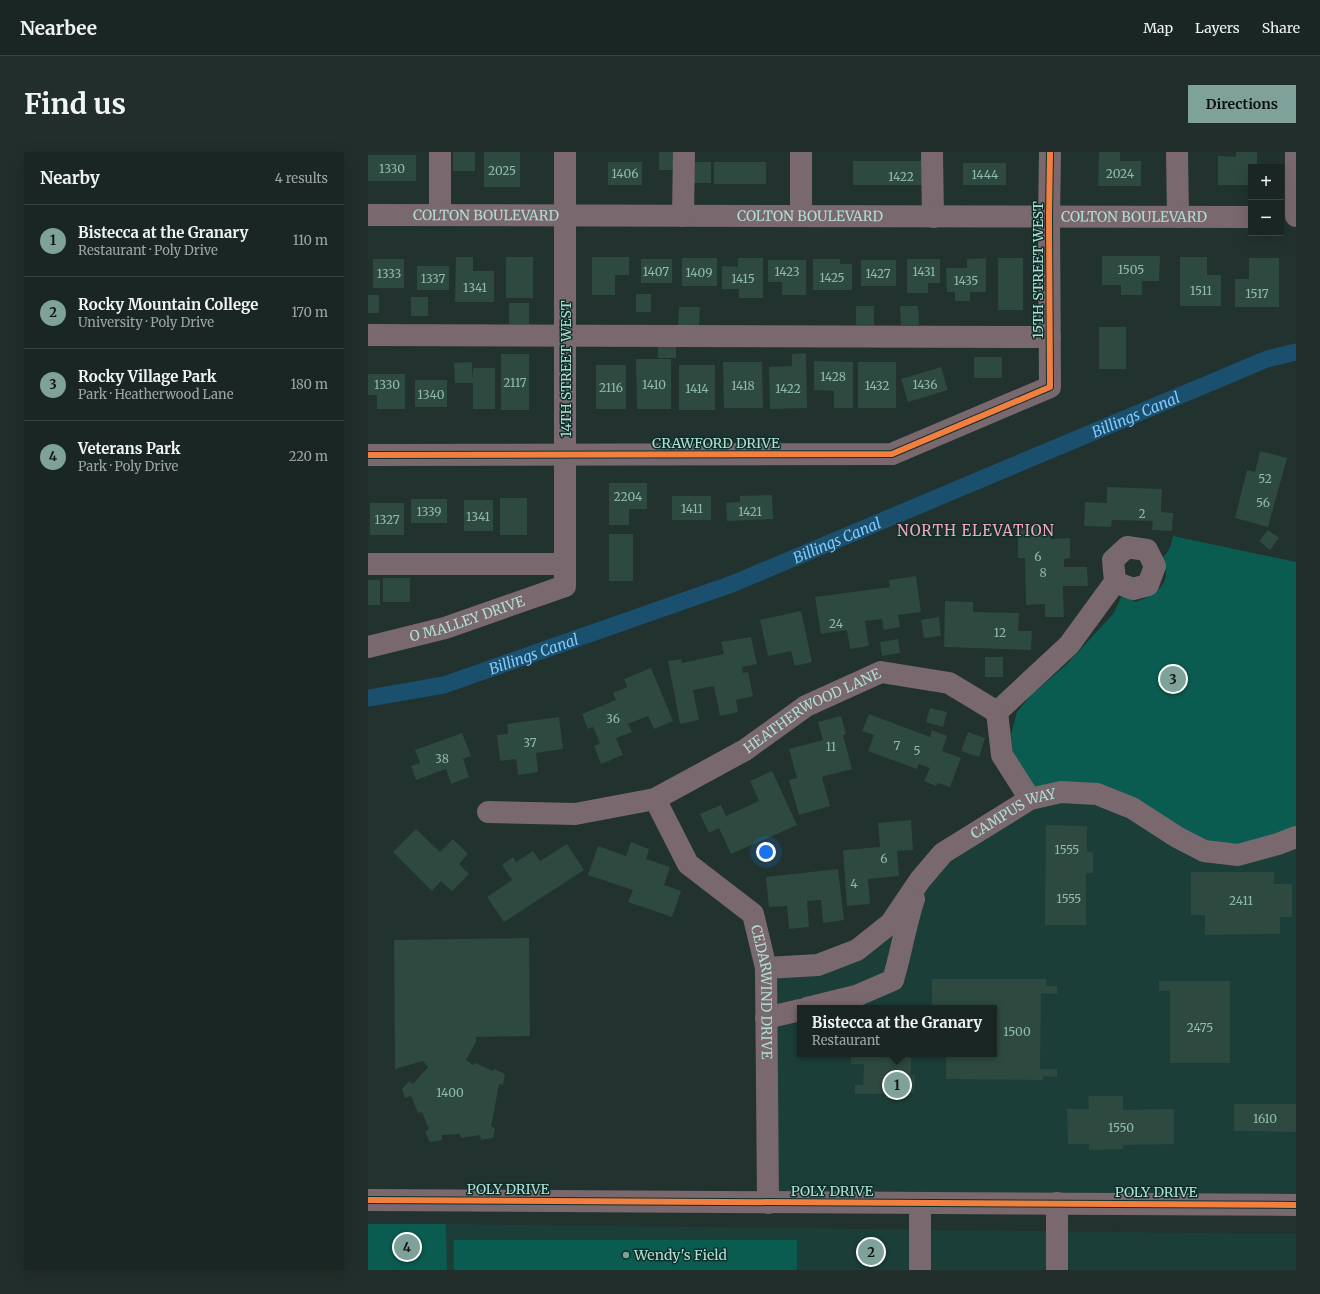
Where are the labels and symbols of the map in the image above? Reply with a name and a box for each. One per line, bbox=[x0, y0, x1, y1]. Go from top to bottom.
house number: 1330 bbox=[379, 161, 405, 176]
house number: 2025 bbox=[488, 163, 516, 178]
house number: 1406 bbox=[612, 166, 639, 181]
house number: 2024 bbox=[1106, 166, 1135, 181]
house number: 1444 bbox=[972, 167, 999, 182]
house number: 1422 bbox=[888, 169, 914, 184]
street label: 15TH STREET WEST bbox=[1029, 201, 1047, 339]
street label: COLTON BOULEVARD bbox=[413, 206, 559, 224]
street label: COLTON BOULEVARD bbox=[737, 207, 883, 225]
street label: COLTON BOULEVARD bbox=[1061, 208, 1207, 226]
house number: 1505 bbox=[1118, 262, 1144, 277]
house number: 1407 bbox=[643, 264, 669, 279]
house number: 1423 bbox=[774, 264, 800, 279]
house number: 1431 bbox=[913, 264, 936, 279]
house number: 1409 bbox=[686, 265, 712, 280]
house number: 1333 bbox=[377, 266, 401, 281]
house number: 1427 bbox=[865, 266, 891, 281]
house number: 1425 bbox=[819, 270, 845, 285]
house number: 1337 bbox=[421, 271, 446, 286]
house number: 1415 bbox=[731, 271, 755, 286]
house number: 1435 bbox=[954, 273, 978, 288]
house number: 1341 bbox=[463, 280, 487, 295]
house number: 1511 bbox=[1190, 283, 1213, 298]
house number: 1517 bbox=[1245, 286, 1269, 301]
street label: 14TH STREET WEST bbox=[557, 300, 575, 437]
house number: 1428 bbox=[820, 369, 846, 384]
house number: 2117 bbox=[503, 375, 527, 390]
house number: 1330 bbox=[374, 377, 400, 392]
house number: 1410 bbox=[642, 377, 666, 392]
house number: 1436 bbox=[912, 377, 938, 392]
house number: 1418 bbox=[731, 378, 755, 393]
house number: 1432 bbox=[865, 378, 889, 393]
house number: 2116 bbox=[599, 380, 623, 395]
house number: 1414 bbox=[685, 381, 709, 396]
house number: 1422 bbox=[775, 381, 801, 396]
house number: 1340 bbox=[418, 387, 445, 402]
water label: Billings Canal bbox=[1089, 387, 1182, 441]
street label: CRAWFORD DRIVE bbox=[652, 434, 780, 452]
house number: 52 bbox=[1258, 471, 1272, 486]
house number: 2204 bbox=[614, 489, 643, 504]
house number: 56 bbox=[1256, 495, 1270, 510]
house number: 1411 bbox=[681, 501, 703, 516]
house number: 1339 bbox=[416, 504, 442, 519]
house number: 1421 bbox=[738, 504, 762, 519]
house number: 2 bbox=[1138, 506, 1146, 521]
house number: 1341 bbox=[466, 509, 490, 524]
house number: 1327 bbox=[374, 512, 400, 527]
water label: Billings Canal bbox=[790, 513, 884, 567]
district label: NORTH ELEVATION bbox=[897, 521, 1055, 540]
house number: 6 bbox=[1034, 549, 1042, 564]
house number: 8 bbox=[1039, 565, 1047, 580]
street label: O MALLEY DRIVE bbox=[408, 592, 527, 645]
house number: 24 bbox=[829, 616, 844, 631]
house number: 12 bbox=[994, 625, 1006, 640]
water label: Billings Canal bbox=[486, 629, 581, 678]
street label: HEATHERWOOD LANE bbox=[740, 664, 884, 757]
pin: 3 bbox=[1160, 664, 1186, 694]
house number: 36 bbox=[606, 711, 620, 726]
house number: 37 bbox=[523, 735, 537, 750]
house number: 7 bbox=[894, 738, 901, 753]
house number: 11 bbox=[826, 739, 837, 754]
house number: 5 bbox=[913, 743, 921, 758]
house number: 38 bbox=[435, 751, 449, 766]
street label: CAMPUS WAY bbox=[967, 784, 1059, 843]
your location bbox=[756, 842, 776, 862]
house number: 1555 bbox=[1055, 842, 1079, 857]
house number: 6 bbox=[880, 851, 888, 866]
house number: 4 bbox=[850, 876, 858, 891]
house number: 1555 bbox=[1057, 891, 1081, 906]
house number: 2411 bbox=[1229, 893, 1253, 908]
street label: CEDARWIND DRIVE bbox=[747, 923, 776, 1059]
house number: 2475 bbox=[1187, 1020, 1213, 1035]
house number: 1500 bbox=[1003, 1024, 1031, 1039]
pin: 1 bbox=[884, 1070, 910, 1100]
house number: 1400 bbox=[436, 1085, 464, 1100]
house number: 1610 bbox=[1253, 1111, 1277, 1126]
house number: 1550 bbox=[1108, 1120, 1134, 1135]
street label: POLY DRIVE bbox=[467, 1180, 549, 1198]
street label: POLY DRIVE bbox=[791, 1182, 873, 1200]
street label: POLY DRIVE bbox=[1115, 1183, 1197, 1201]
pin: 4 bbox=[394, 1232, 420, 1262]
pin: 2 bbox=[858, 1237, 884, 1267]
place label: Wendy's Field bbox=[633, 1246, 727, 1264]
marker: Wendy's Field bbox=[621, 1250, 631, 1260]

